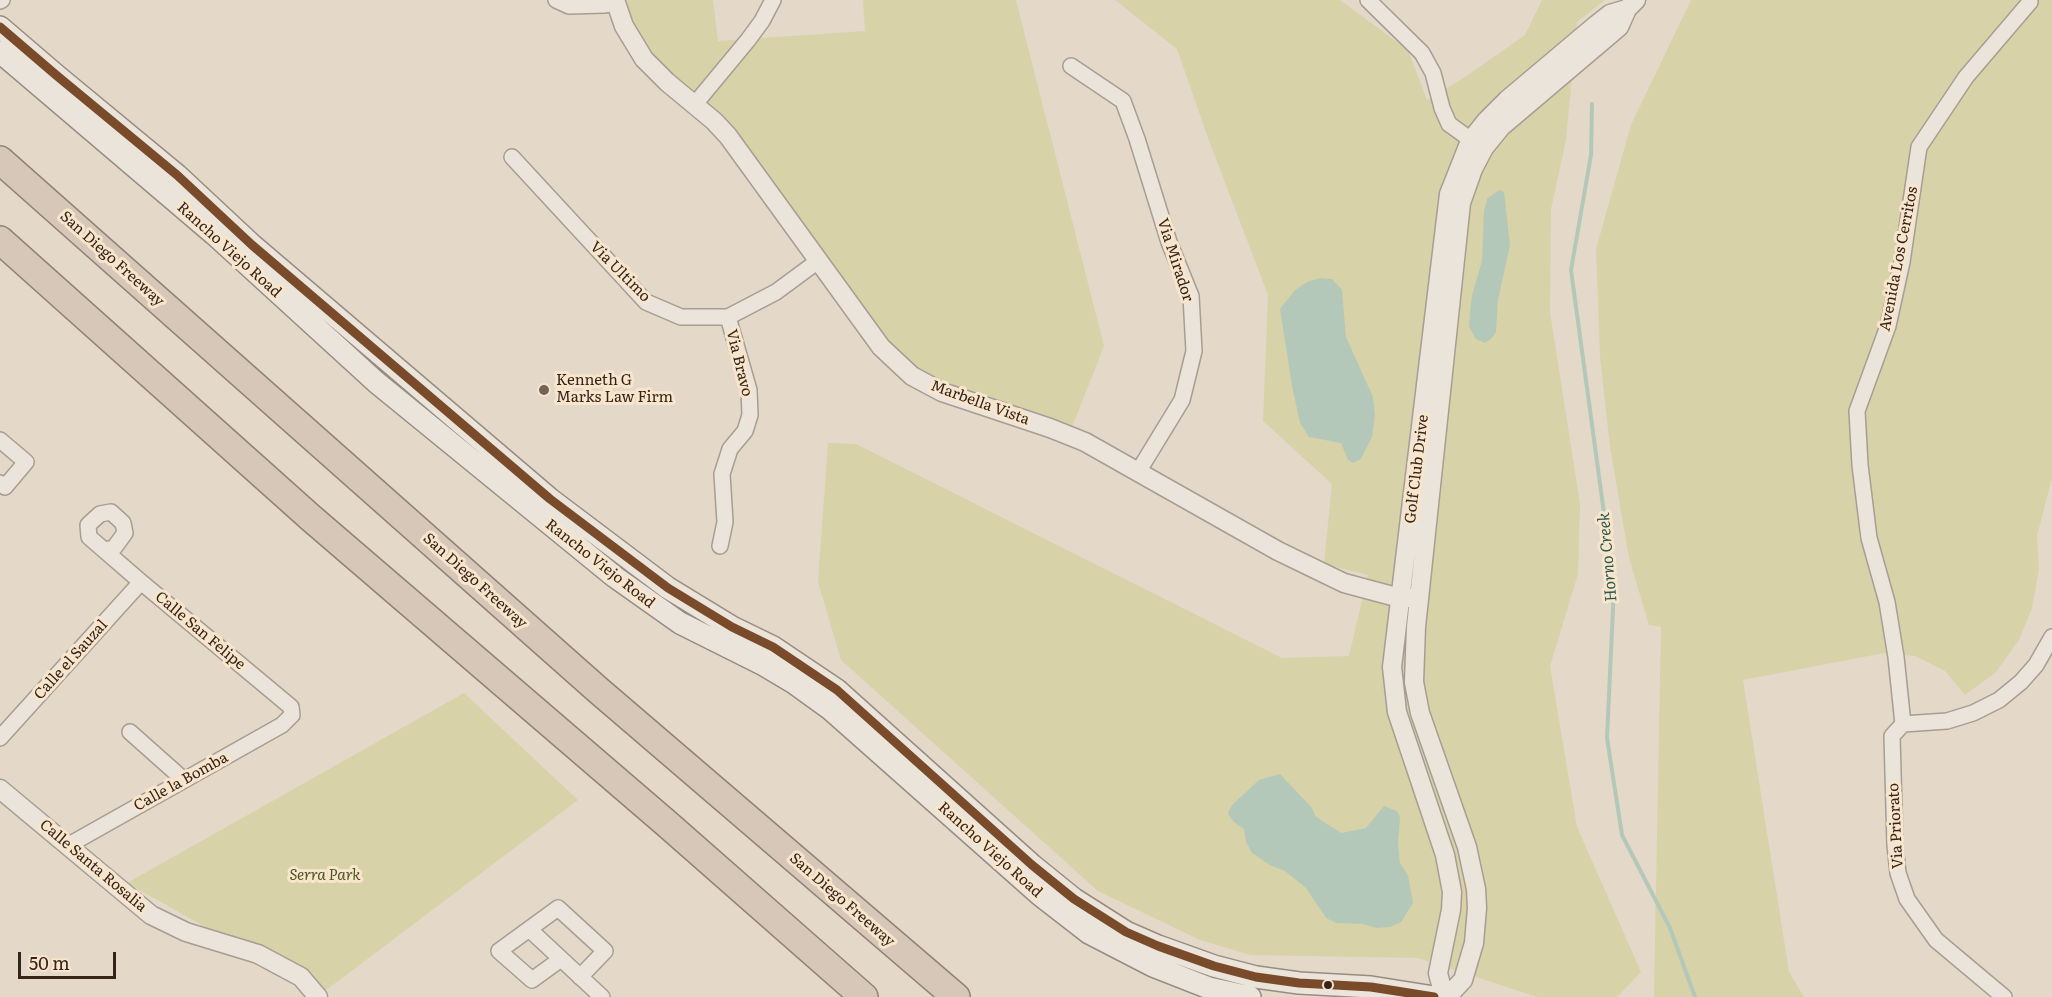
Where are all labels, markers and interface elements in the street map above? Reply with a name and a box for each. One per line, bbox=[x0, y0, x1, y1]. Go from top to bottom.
street label: Avenida Los Cerritos bbox=[1876, 185, 1922, 333]
street label: Rancho Viejo Road bbox=[173, 199, 285, 301]
street label: San Diego Freeway bbox=[56, 208, 168, 310]
street label: Via Mirador bbox=[1153, 216, 1197, 304]
street label: Via Ultimo bbox=[586, 238, 654, 306]
street label: Via Bravo bbox=[722, 327, 756, 399]
place label: Kenneth G Marks Law Firm bbox=[556, 372, 673, 407]
street label: Marbella Vista bbox=[928, 377, 1032, 429]
marker: Kenneth G Marks Law Firm bbox=[537, 383, 551, 397]
street label: Golf Club Drive bbox=[1401, 414, 1433, 524]
water label: Horno Creek bbox=[1595, 512, 1621, 602]
street label: Rancho Viejo Road bbox=[542, 516, 658, 612]
street label: San Diego Freeway bbox=[419, 530, 531, 632]
street label: Calle San Felipe bbox=[151, 588, 249, 674]
street label: Calle el Sauzal bbox=[30, 616, 112, 704]
street label: Calle la Bomba bbox=[131, 749, 231, 815]
street label: Via Priorato bbox=[1885, 782, 1907, 870]
street label: Rancho Viejo Road bbox=[934, 799, 1046, 901]
street label: Calle Santa Rosalia bbox=[36, 816, 150, 916]
street label: San Diego Freeway bbox=[786, 849, 898, 951]
park label: Serra Park bbox=[290, 867, 360, 885]
scale bar bbox=[21, 940, 118, 978]
text: 50 m bbox=[29, 949, 70, 976]
unlabelled marker bbox=[1322, 979, 1334, 991]

